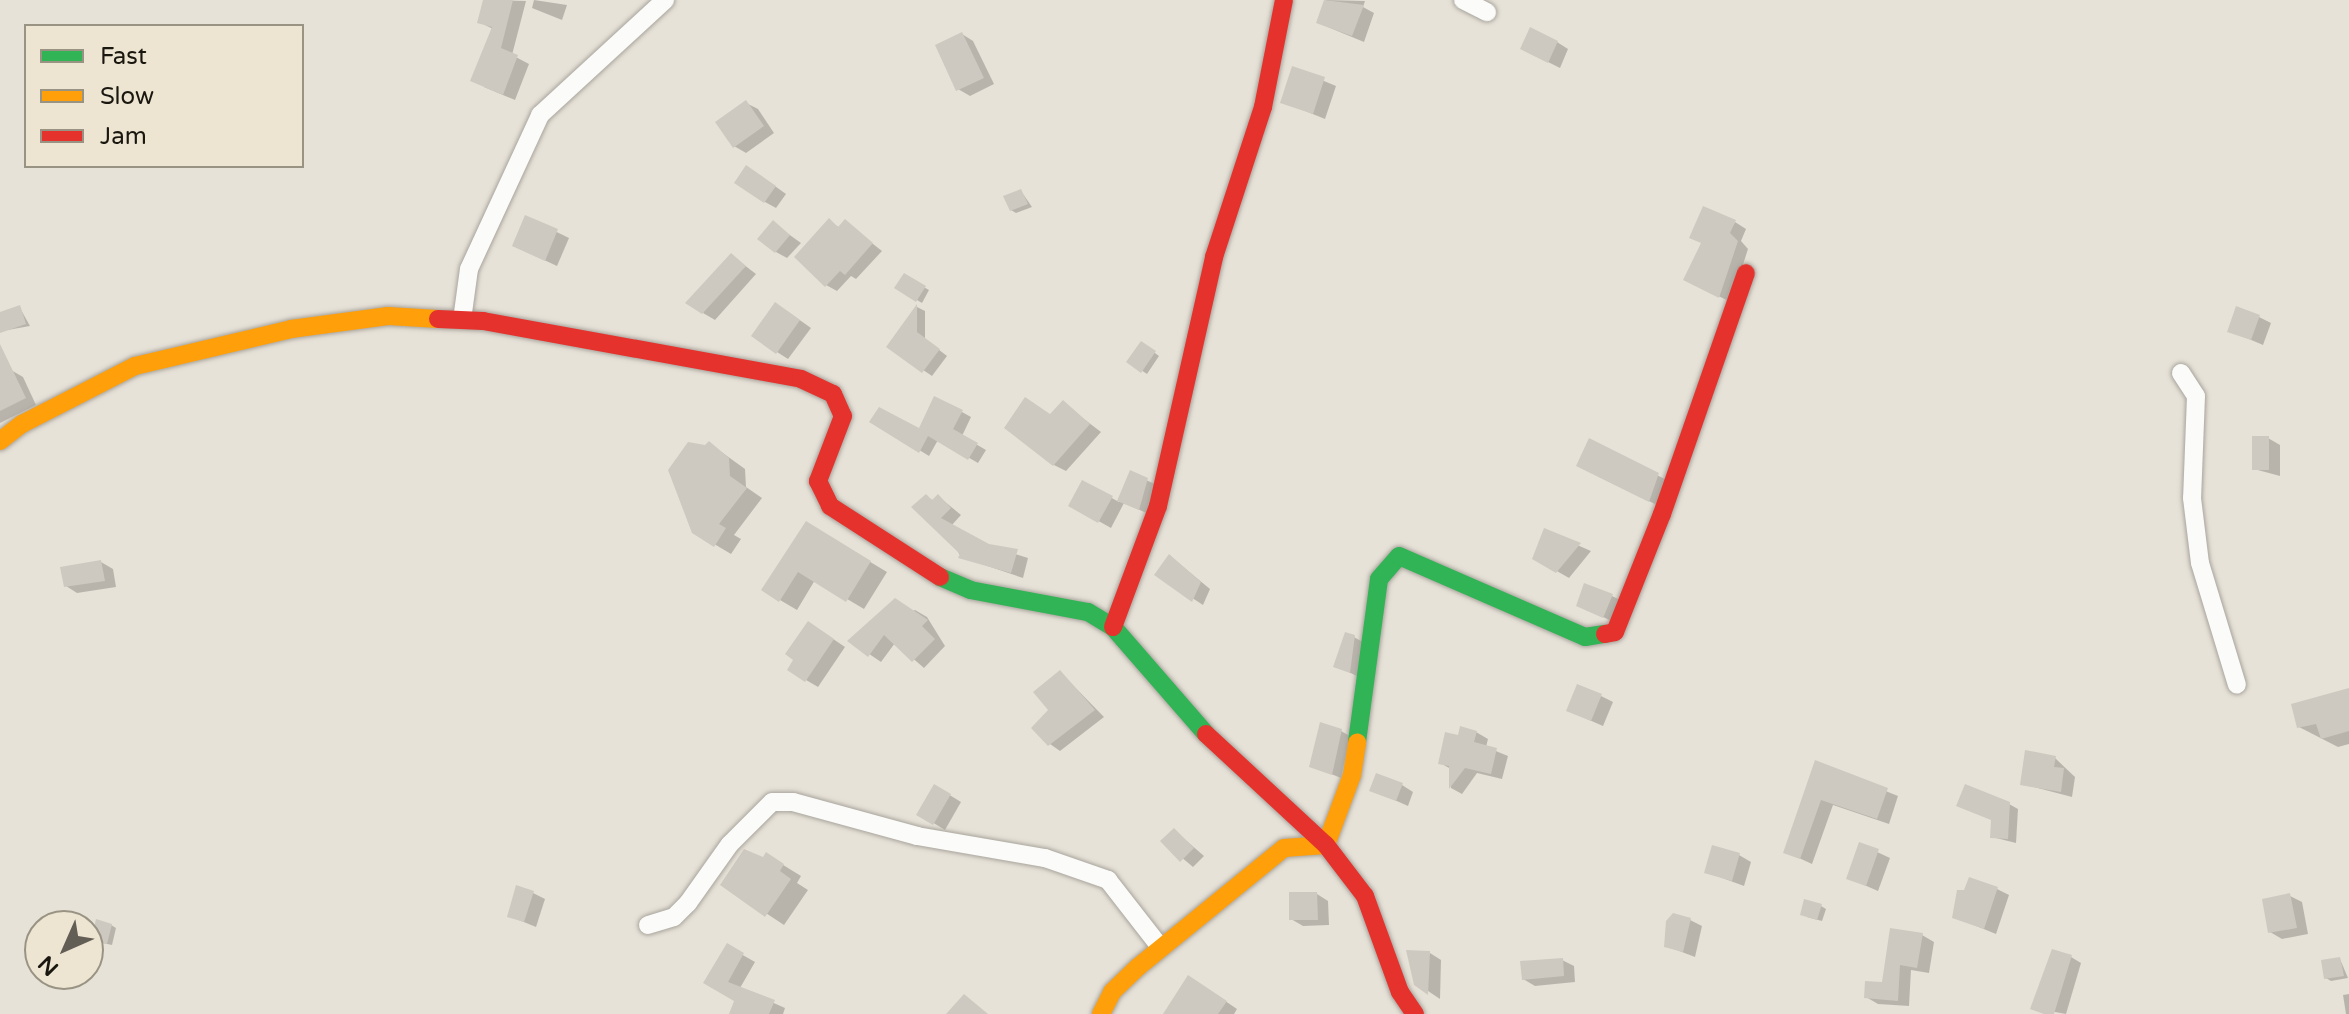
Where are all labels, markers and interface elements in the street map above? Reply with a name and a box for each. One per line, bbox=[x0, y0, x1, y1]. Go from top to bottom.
legend bbox=[24, 24, 304, 168]
text: Fast bbox=[100, 42, 147, 71]
text: Slow bbox=[100, 82, 154, 111]
text: Jam bbox=[100, 122, 147, 151]
north arrow bbox=[24, 910, 104, 990]
text: N bbox=[33, 950, 64, 981]

